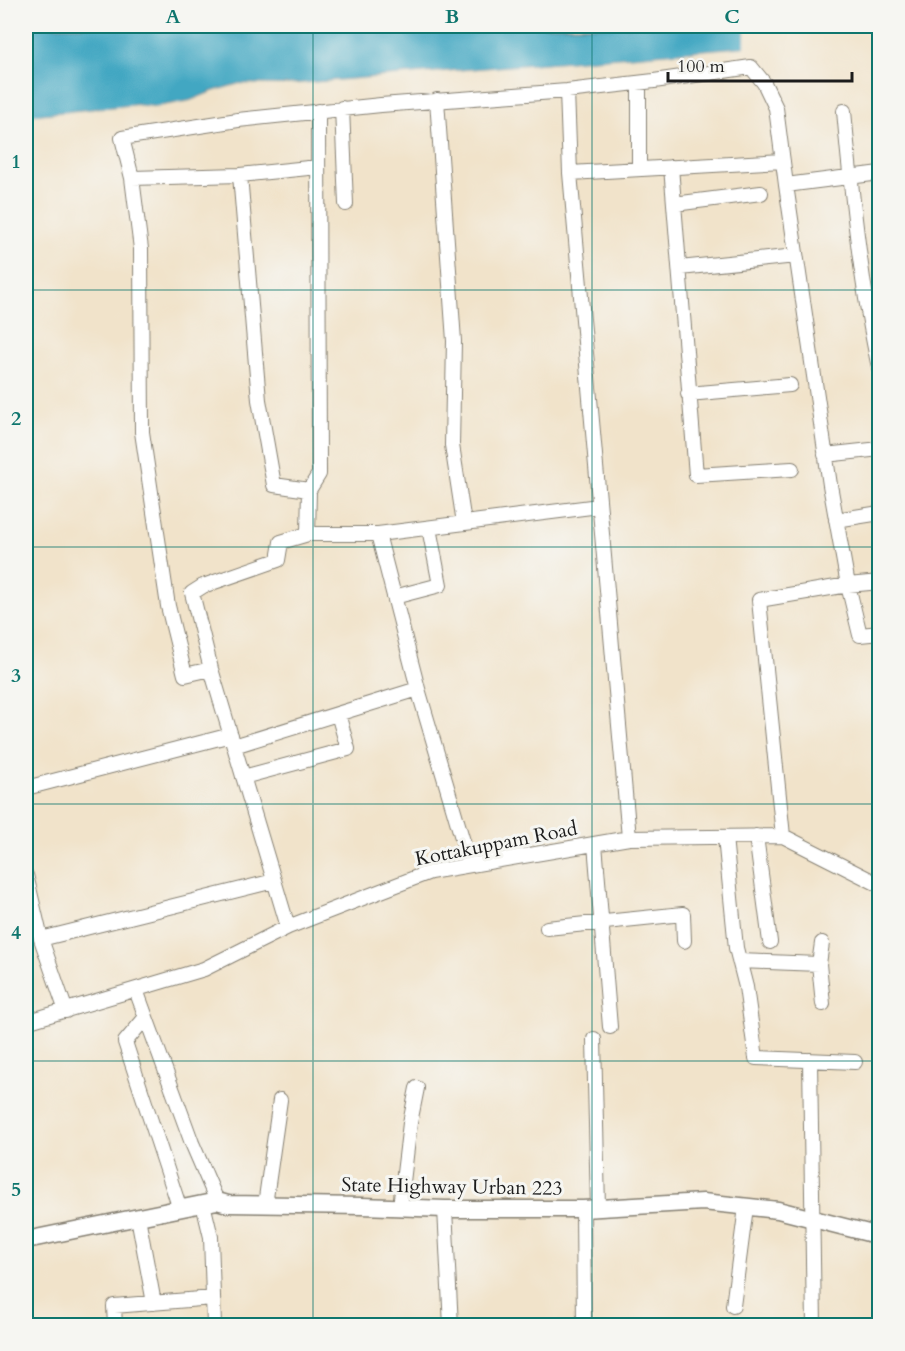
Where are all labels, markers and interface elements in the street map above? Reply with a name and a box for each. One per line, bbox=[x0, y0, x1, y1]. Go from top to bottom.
text: A bbox=[165, 3, 181, 30]
text: B bbox=[445, 3, 459, 30]
text: C bbox=[724, 3, 740, 30]
scale bar bbox=[668, 45, 852, 83]
text: 100 m bbox=[677, 54, 725, 79]
text: 1 bbox=[11, 148, 21, 175]
text: 2 bbox=[11, 405, 21, 432]
text: 3 bbox=[11, 662, 21, 689]
street label: Kottakuppam Road bbox=[413, 814, 580, 872]
text: 4 bbox=[11, 919, 21, 946]
street label: State Highway Urban 223 bbox=[341, 1171, 563, 1202]
text: 5 bbox=[11, 1176, 21, 1203]

